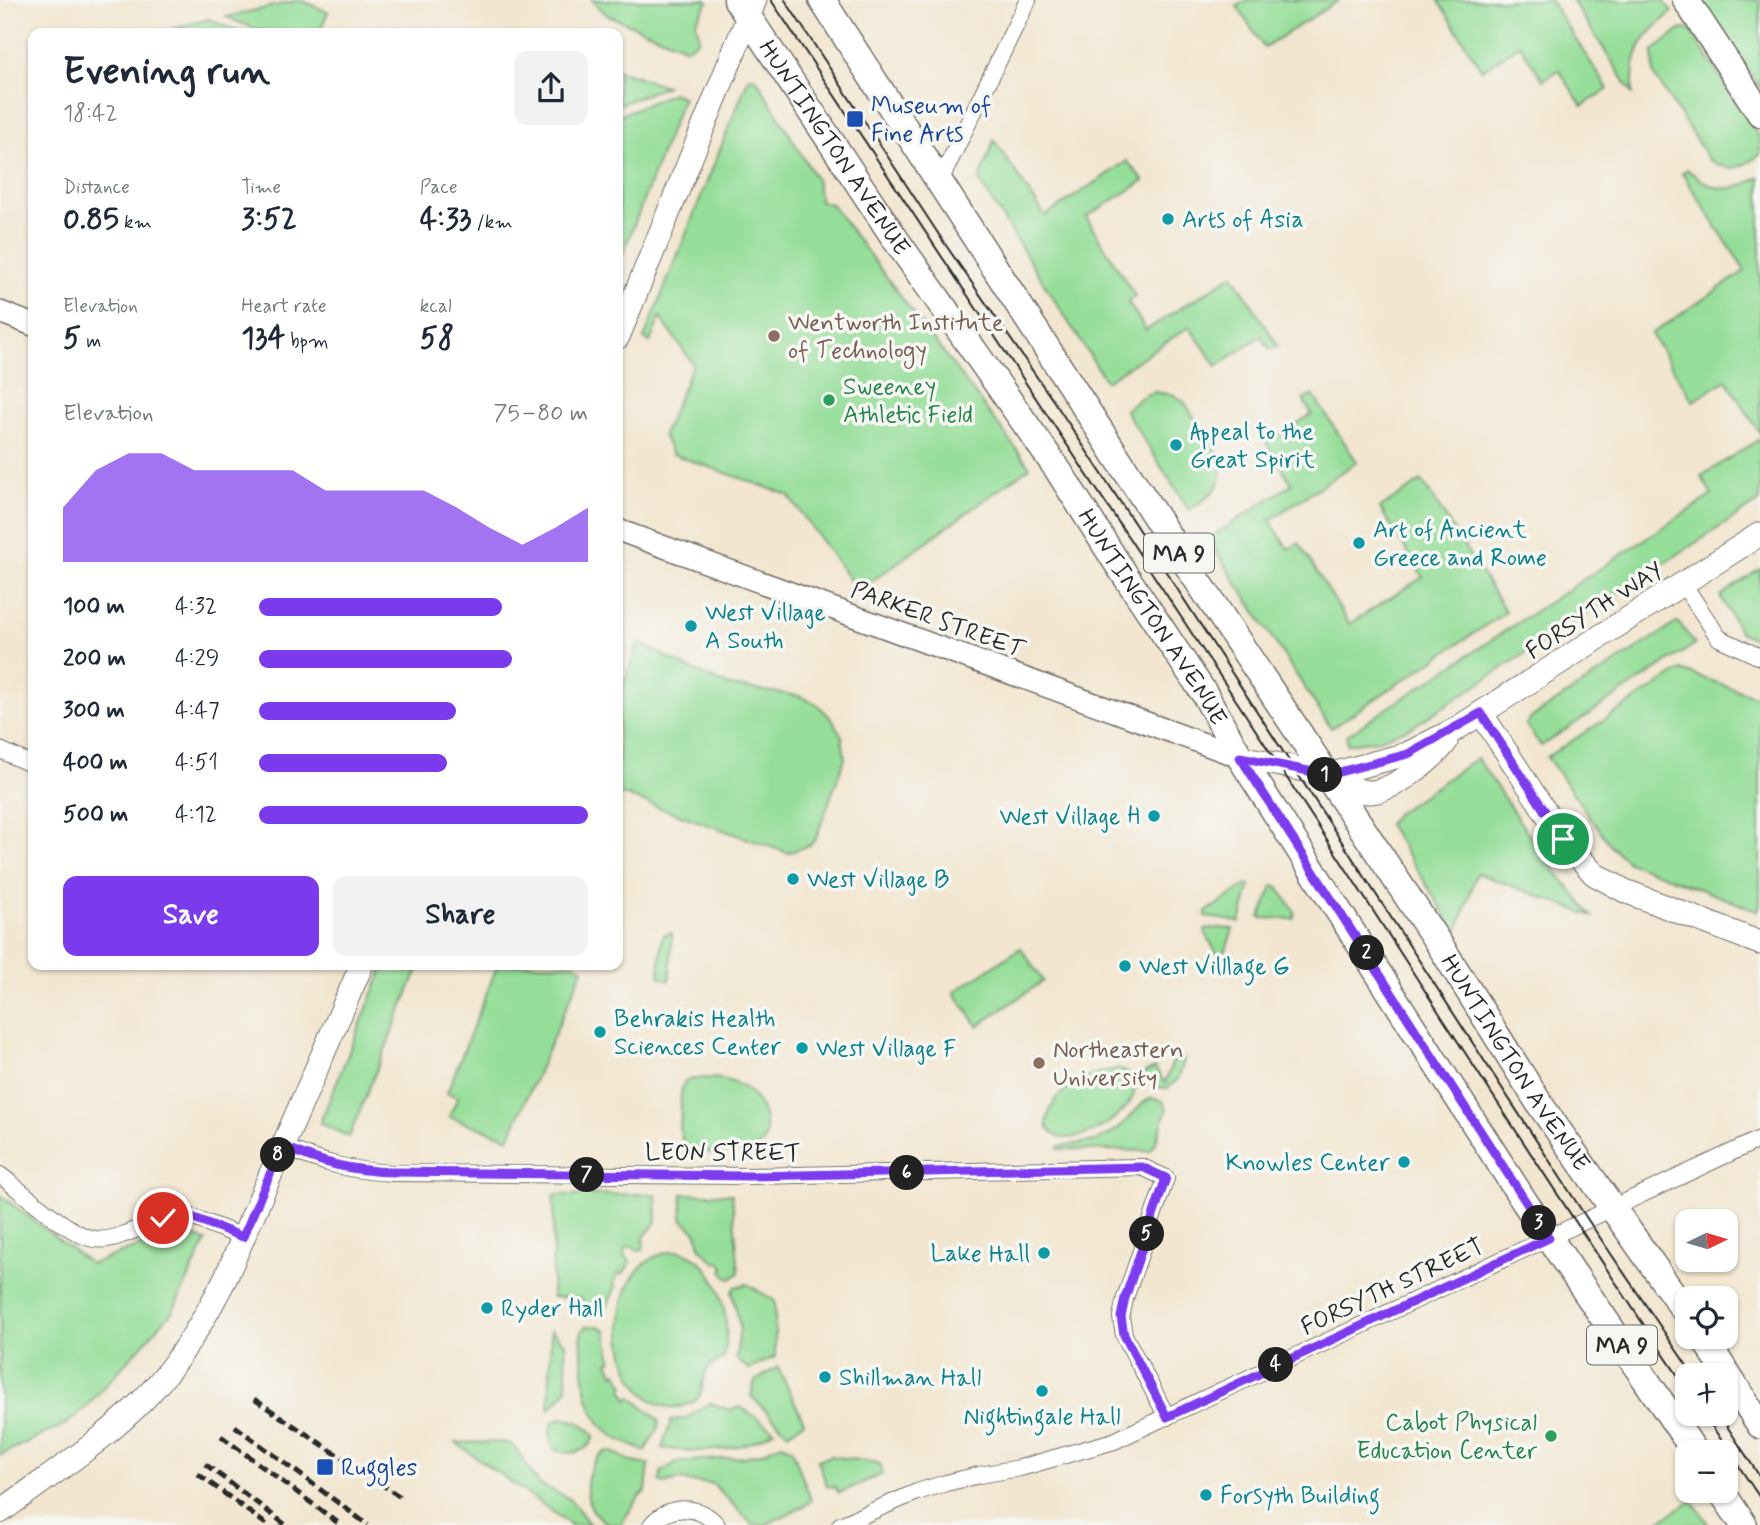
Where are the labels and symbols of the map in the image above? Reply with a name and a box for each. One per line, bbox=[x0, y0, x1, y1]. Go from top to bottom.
street label: HUNTINGTON AVENUE bbox=[751, 35, 916, 262]
place label: Museum of Fine Arts bbox=[871, 91, 991, 150]
marker: Museum of Fine Arts bbox=[845, 109, 865, 129]
place label: Arts of Asia bbox=[1182, 205, 1304, 236]
marker: Arts of Asia bbox=[1160, 211, 1176, 227]
place label: Wentworth Institute of Technology bbox=[788, 308, 1004, 369]
marker: Wentworth Institute of Technology bbox=[766, 328, 782, 344]
place label: Sweeney Athletic Field bbox=[843, 372, 973, 431]
marker: Sweeney Athletic Field bbox=[821, 392, 837, 408]
place label: Appeal to the Great Spirit bbox=[1190, 417, 1315, 476]
marker: Appeal to the Great Spirit bbox=[1168, 437, 1184, 453]
street label: HUNTINGTON AVENUE bbox=[1070, 503, 1233, 731]
place label: Art of Ancient Greece and Rome bbox=[1373, 515, 1547, 574]
road number: MA 9 bbox=[1144, 534, 1214, 572]
marker: Art of Ancient Greece and Rome bbox=[1351, 535, 1367, 551]
street label: FORSYTH WAY bbox=[1520, 555, 1669, 667]
street label: PARKER STREET bbox=[847, 575, 1029, 666]
place label: West Village A South bbox=[705, 598, 826, 657]
marker: West Village A South bbox=[683, 618, 699, 634]
pin: 1 bbox=[1308, 758, 1342, 792]
place label: West Village H bbox=[999, 802, 1140, 833]
marker: West Village H bbox=[1146, 808, 1162, 824]
pin bbox=[1533, 809, 1593, 869]
place label: West Village B bbox=[807, 865, 949, 896]
marker: West Village B bbox=[785, 871, 801, 887]
pin: 2 bbox=[1350, 936, 1384, 970]
street label: HUNTINGTON AVENUE bbox=[1433, 949, 1596, 1178]
place label: West Villlage G bbox=[1139, 952, 1290, 986]
marker: West Villlage G bbox=[1117, 958, 1133, 974]
place label: Behrakis Health Sciences Center bbox=[614, 1004, 782, 1063]
marker: Behrakis Health Sciences Center bbox=[592, 1024, 608, 1040]
place label: West Village F bbox=[816, 1034, 957, 1065]
place label: Northeastern University bbox=[1053, 1035, 1184, 1094]
marker: West Village F bbox=[794, 1040, 810, 1056]
marker: Northeastern University bbox=[1031, 1055, 1047, 1071]
pin: 8 bbox=[260, 1138, 296, 1172]
street label: LEON STREET bbox=[645, 1138, 801, 1169]
place label: Knowles Center bbox=[1226, 1148, 1391, 1179]
marker: Knowles Center bbox=[1396, 1154, 1412, 1170]
pin: 6 bbox=[890, 1156, 925, 1190]
pin: 7 bbox=[570, 1158, 604, 1192]
pin bbox=[133, 1188, 193, 1248]
pin: 3 bbox=[1522, 1206, 1556, 1240]
north arrow bbox=[1675, 1209, 1738, 1272]
pin: 5 bbox=[1130, 1216, 1164, 1252]
street label: FORSYTH STREET bbox=[1296, 1231, 1489, 1343]
place label: Lake Hall bbox=[930, 1239, 1030, 1270]
marker: Lake Hall bbox=[1036, 1245, 1052, 1261]
place label: Ryder Hall bbox=[501, 1294, 604, 1325]
marker: Ryder Hall bbox=[479, 1300, 495, 1316]
road number: MA 9 bbox=[1587, 1326, 1657, 1364]
pin: 4 bbox=[1258, 1348, 1294, 1382]
place label: Shillman Hall bbox=[839, 1363, 981, 1394]
marker: Shillman Hall bbox=[817, 1369, 833, 1385]
marker: Nightingale Hall bbox=[1034, 1383, 1050, 1399]
place label: Nightingale Hall bbox=[963, 1402, 1121, 1436]
place label: Cabot Physical Education Center bbox=[1357, 1408, 1537, 1467]
marker: Cabot Physical Education Center bbox=[1543, 1428, 1559, 1444]
place label: Ruggles bbox=[341, 1453, 418, 1487]
marker: Ruggles bbox=[315, 1457, 335, 1477]
place label: Forsyth Building bbox=[1220, 1481, 1380, 1515]
marker: Forsyth Building bbox=[1198, 1487, 1214, 1503]

